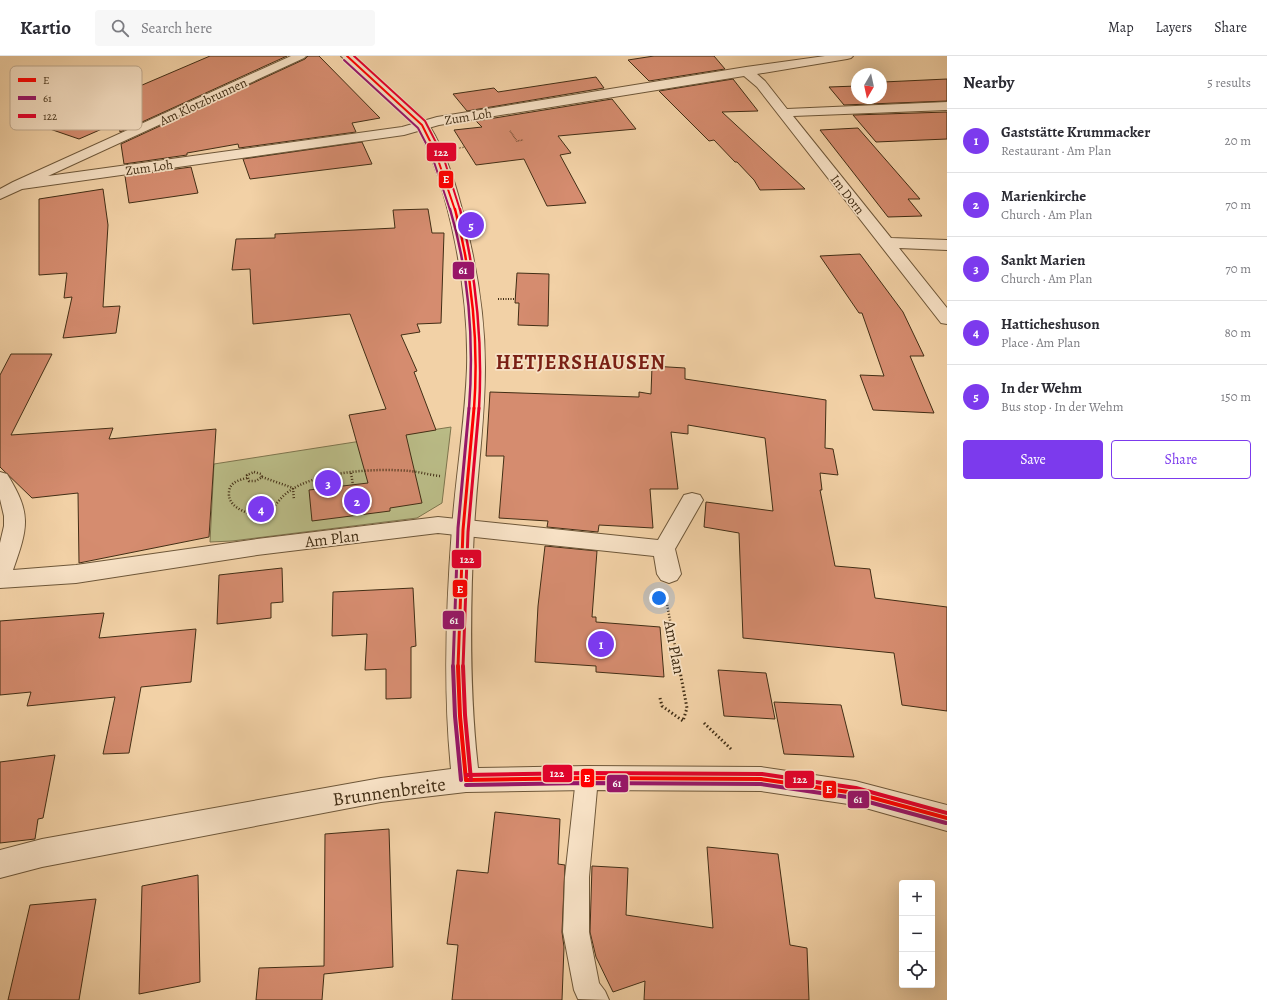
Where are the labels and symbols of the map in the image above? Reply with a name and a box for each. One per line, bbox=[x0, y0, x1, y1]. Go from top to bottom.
legend bbox=[10, 66, 142, 130]
north arrow bbox=[851, 68, 887, 104]
text: E bbox=[43, 73, 50, 88]
street label: Am Klotzbrunnen bbox=[156, 74, 250, 130]
text: 61 bbox=[43, 91, 52, 106]
street label: Zum Loh bbox=[443, 104, 493, 129]
text: 122 bbox=[43, 109, 57, 124]
line badge: 122 bbox=[426, 142, 457, 162]
text: 122 bbox=[434, 145, 449, 160]
street label: Zum Loh bbox=[124, 156, 174, 179]
line badge: E bbox=[438, 170, 454, 189]
street label: Im Dorn bbox=[827, 171, 868, 218]
text: E bbox=[443, 172, 450, 187]
pin: 5 bbox=[458, 210, 484, 240]
line badge: 61 bbox=[452, 261, 475, 280]
text: 61 bbox=[458, 263, 468, 278]
district label: HETJERSHAUSEN bbox=[496, 349, 666, 376]
pin: 3 bbox=[315, 468, 341, 498]
pin: 2 bbox=[344, 486, 370, 516]
pin: 4 bbox=[248, 494, 274, 524]
street label: Am Plan bbox=[303, 525, 361, 553]
line badge: 122 bbox=[451, 549, 482, 569]
text: 122 bbox=[460, 552, 475, 567]
line badge: E bbox=[452, 579, 468, 598]
text: E bbox=[457, 582, 464, 597]
your location bbox=[649, 588, 669, 608]
line badge: 61 bbox=[442, 610, 465, 630]
text: 61 bbox=[449, 613, 459, 628]
street label: Am Plan bbox=[658, 617, 690, 676]
pin: 1 bbox=[588, 629, 614, 659]
line badge: 122 bbox=[542, 764, 573, 783]
text: 122 bbox=[550, 766, 565, 781]
line badge: E bbox=[580, 768, 595, 788]
line badge: 122 bbox=[784, 770, 815, 789]
street label: Brunnenbreite bbox=[331, 771, 447, 813]
text: E bbox=[584, 771, 591, 786]
text: 122 bbox=[793, 772, 808, 787]
line badge: 61 bbox=[606, 774, 629, 793]
text: 61 bbox=[612, 776, 622, 791]
line badge: E bbox=[822, 780, 837, 799]
text: E bbox=[826, 782, 833, 797]
line badge: 61 bbox=[847, 790, 870, 809]
text: 61 bbox=[853, 792, 863, 807]

